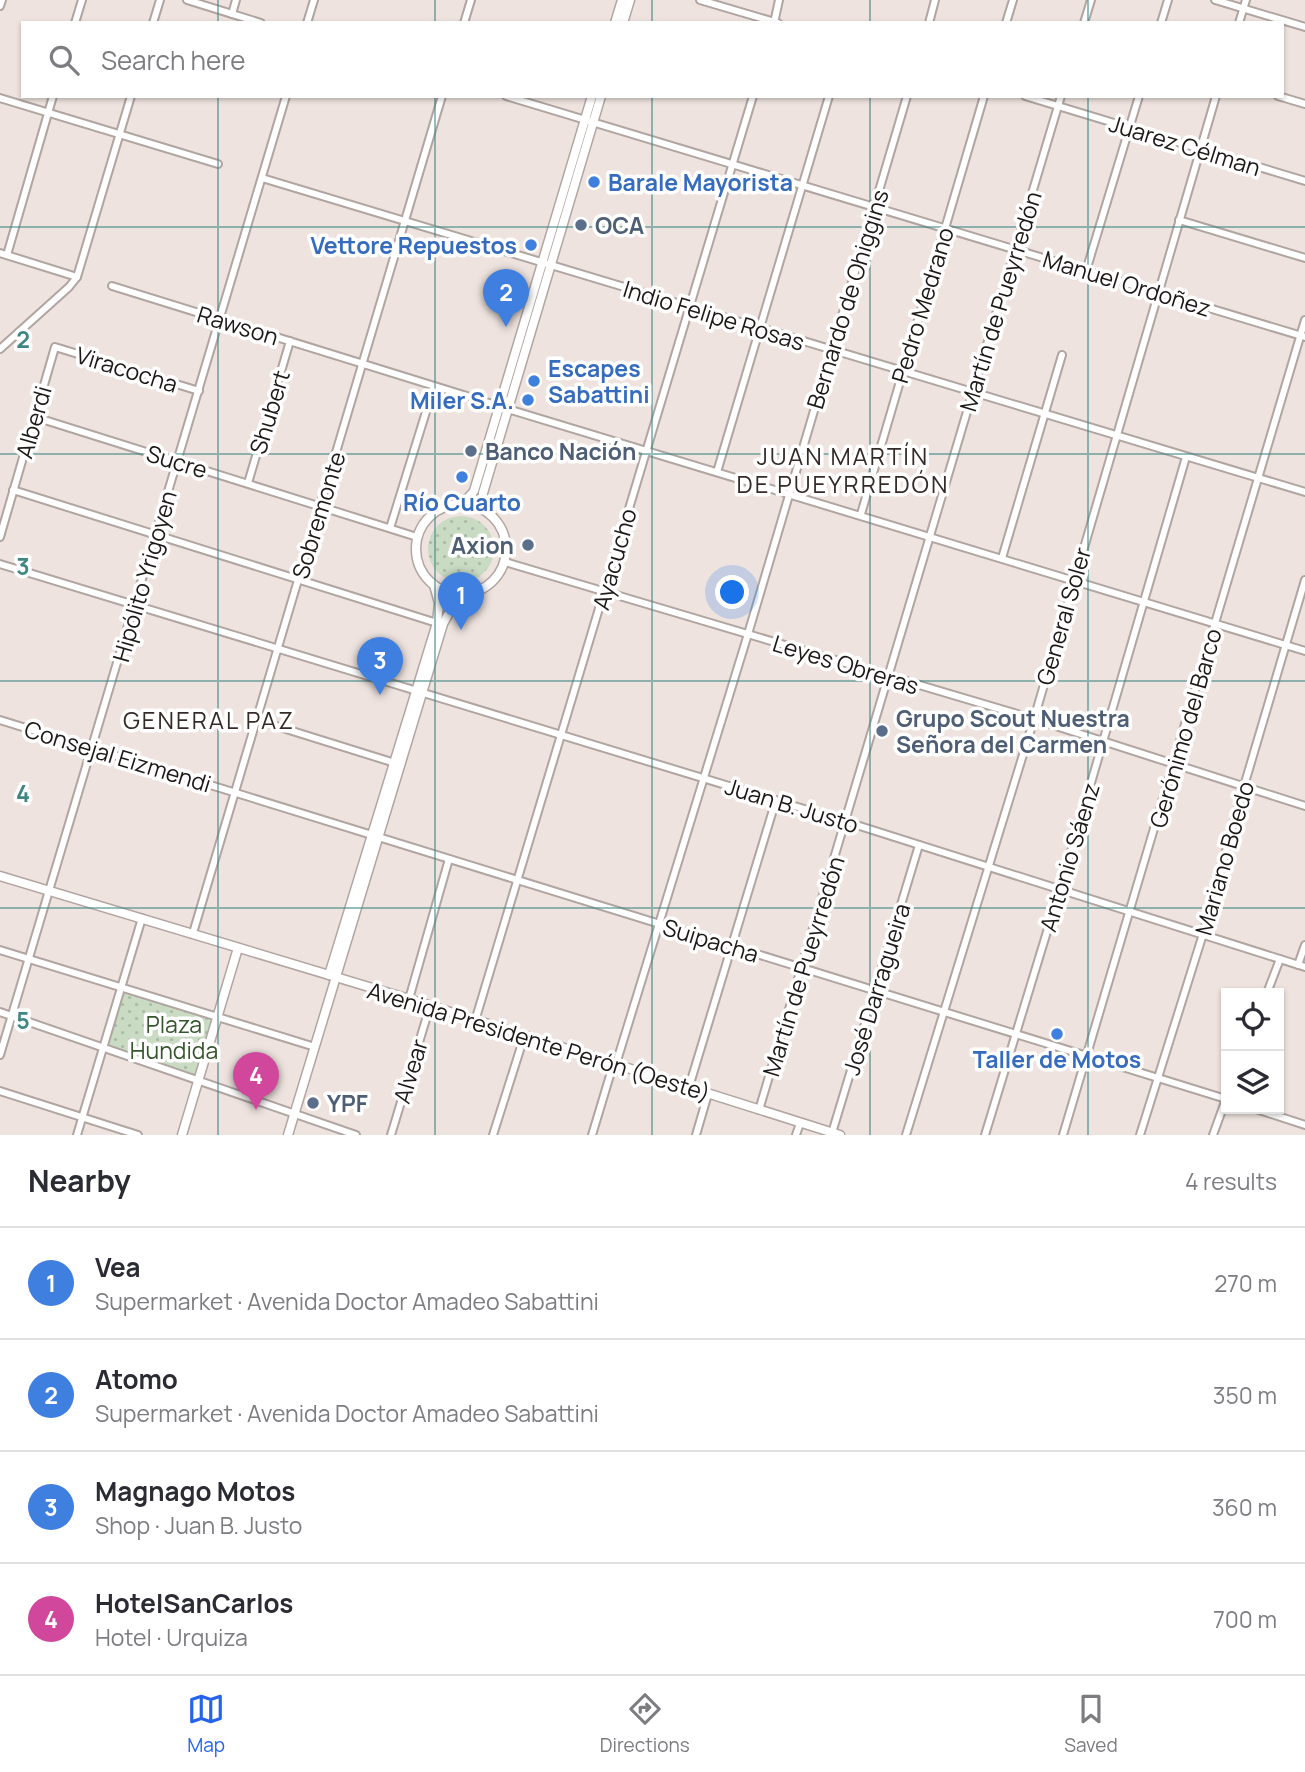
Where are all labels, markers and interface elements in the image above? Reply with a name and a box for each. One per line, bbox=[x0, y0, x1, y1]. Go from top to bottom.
search box bbox=[21, 21, 1284, 98]
icon: search bbox=[45, 41, 83, 79]
text: Search here bbox=[101, 42, 246, 78]
street label: Juarez Célman bbox=[1105, 107, 1265, 183]
place label: Barale Mayorista bbox=[608, 166, 793, 198]
marker: Barale Mayorista bbox=[586, 174, 602, 190]
street label: Bernardo de Ohiggins bbox=[798, 185, 896, 413]
street label: Martín de Pueyrredón bbox=[951, 187, 1049, 415]
place label: OCA bbox=[595, 209, 644, 241]
marker: OCA bbox=[573, 217, 589, 233]
street label: Pedro Medrano bbox=[883, 223, 961, 387]
place label: Vettore Repuestos bbox=[310, 229, 517, 261]
marker: Vettore Repuestos bbox=[523, 237, 539, 253]
street label: Manuel Ordoñez bbox=[1039, 242, 1215, 324]
pin: 2 bbox=[483, 269, 529, 327]
street label: Indio Felipe Rosas bbox=[619, 272, 809, 358]
street label: Rawson bbox=[193, 298, 283, 352]
text: 2 bbox=[16, 323, 30, 355]
street label: Viracocha bbox=[72, 338, 182, 400]
place label: Escapes Sabattini bbox=[548, 352, 650, 410]
street label: Shubert bbox=[241, 366, 297, 458]
marker: Escapes Sabattini bbox=[526, 373, 542, 389]
street label: Alberdi bbox=[7, 382, 59, 462]
place label: Miler S.A. bbox=[410, 384, 514, 416]
marker: Miler S.A. bbox=[520, 392, 536, 408]
place label: Banco Nación bbox=[485, 435, 636, 467]
street label: Sucre bbox=[143, 437, 211, 485]
district label: JUAN MARTÍN DE PUEYRREDÓN bbox=[737, 439, 949, 500]
marker: Banco Nación bbox=[463, 443, 479, 459]
street label: Sobremonte bbox=[283, 447, 353, 583]
marker: Río Cuarto bbox=[454, 469, 470, 485]
place label: Río Cuarto bbox=[403, 486, 521, 518]
street label: Hipólito Yrigoyen bbox=[104, 487, 184, 665]
street label: Ayacucho bbox=[584, 504, 644, 614]
place label: Axion bbox=[451, 529, 514, 561]
marker: Axion bbox=[520, 537, 536, 553]
street label: General Soler bbox=[1028, 543, 1098, 689]
text: 3 bbox=[16, 550, 30, 582]
pin: 1 bbox=[438, 572, 484, 630]
your location bbox=[715, 575, 749, 609]
street label: Gerónimo del Barco bbox=[1141, 625, 1229, 831]
street label: Leyes Obreras bbox=[769, 627, 923, 701]
pin: 3 bbox=[357, 637, 403, 695]
place label: Grupo Scout Nuestra Señora del Carmen bbox=[896, 702, 1130, 760]
district label: GENERAL PAZ bbox=[123, 703, 295, 736]
street label: Consejal Eizmendi bbox=[21, 712, 215, 800]
marker: Grupo Scout Nuestra Señora del Carmen bbox=[874, 723, 890, 739]
street label: Juan B. Justo bbox=[721, 770, 863, 840]
text: 4 bbox=[16, 777, 30, 809]
street label: Mariano Boedo bbox=[1187, 777, 1261, 939]
street label: Antonio Sáenz bbox=[1031, 779, 1107, 935]
street label: Martín de Pueyrredón bbox=[754, 852, 852, 1080]
street label: José Darragueira bbox=[835, 899, 917, 1079]
street label: Suipacha bbox=[659, 910, 763, 970]
street label: Avenida Presidente Perón (Oeste) bbox=[364, 974, 714, 1108]
map controls bbox=[1221, 988, 1284, 1114]
button: locate bbox=[1221, 988, 1284, 1051]
text: 5 bbox=[16, 1004, 30, 1036]
park label: Plaza Hundida bbox=[130, 1008, 218, 1066]
marker: Taller de Motos bbox=[1049, 1026, 1065, 1042]
street label: Alvear bbox=[385, 1035, 435, 1107]
place label: Taller de Motos bbox=[973, 1043, 1141, 1075]
button: layers bbox=[1221, 1051, 1284, 1114]
pin: 4 bbox=[233, 1052, 279, 1110]
place label: YPF bbox=[327, 1087, 368, 1119]
marker: YPF bbox=[305, 1095, 321, 1111]
text: Nearby bbox=[28, 1160, 131, 1201]
text: 4 results bbox=[1185, 1165, 1277, 1197]
text: Vea bbox=[95, 1249, 140, 1285]
text: 1 bbox=[46, 1267, 56, 1299]
text: 270 m bbox=[1214, 1267, 1277, 1299]
text: Supermarket · Avenida Doctor Amadeo Sabattini bbox=[95, 1285, 599, 1317]
text: Atomo bbox=[95, 1361, 178, 1397]
text: 2 bbox=[44, 1379, 58, 1411]
text: 350 m bbox=[1213, 1379, 1277, 1411]
text: Supermarket · Avenida Doctor Amadeo Sabattini bbox=[95, 1397, 599, 1429]
text: Magnago Motos bbox=[95, 1473, 295, 1509]
text: 3 bbox=[44, 1491, 58, 1523]
text: 360 m bbox=[1212, 1491, 1277, 1523]
text: Shop · Juan B. Justo bbox=[95, 1509, 302, 1541]
text: HotelSanCarlos bbox=[95, 1585, 293, 1621]
text: 4 bbox=[44, 1603, 58, 1635]
text: 700 m bbox=[1213, 1603, 1277, 1635]
text: Hotel · Urquiza bbox=[95, 1621, 248, 1653]
tab: Map bbox=[187, 1690, 225, 1758]
tab: Directions bbox=[600, 1690, 690, 1758]
tab: Saved bbox=[1064, 1690, 1118, 1758]

